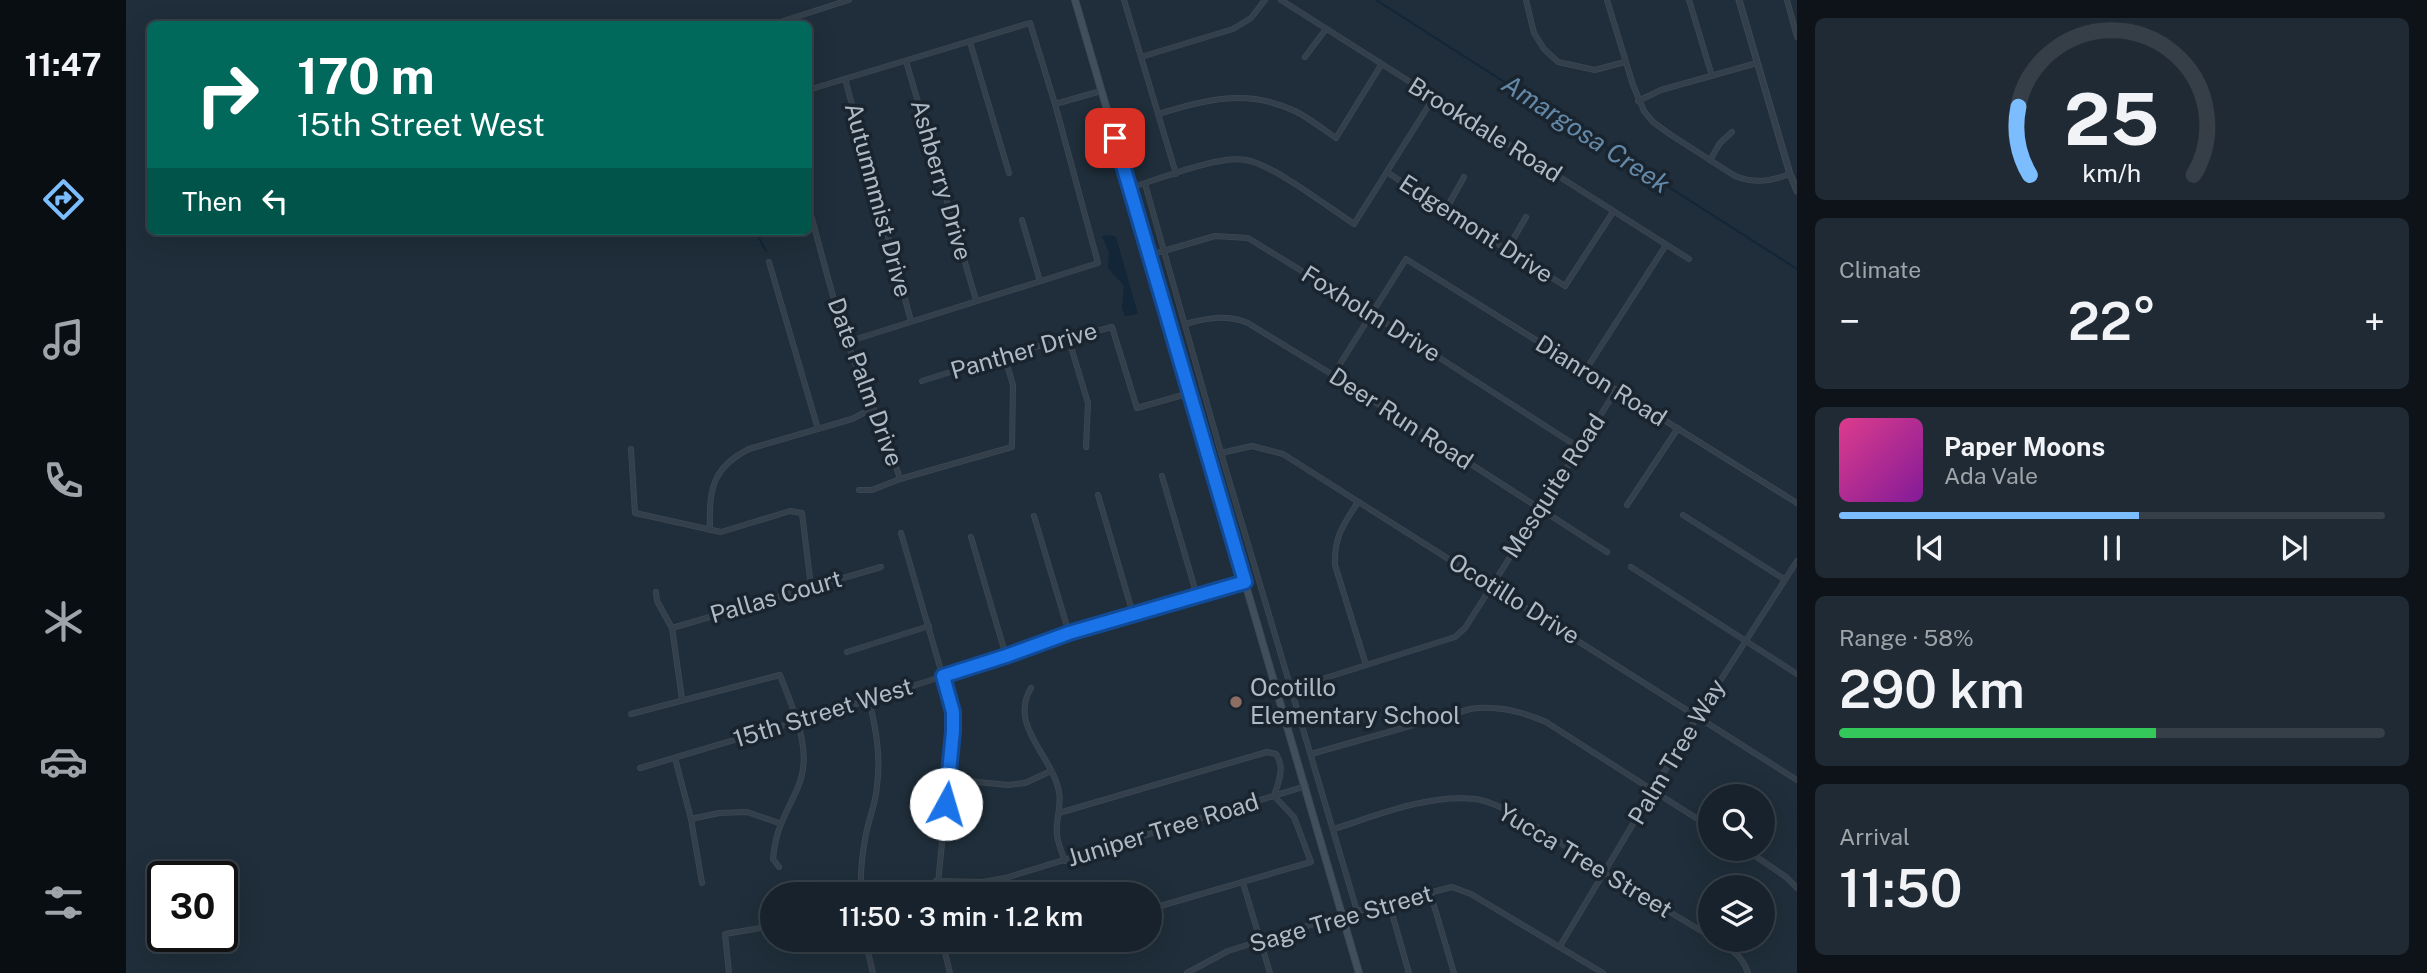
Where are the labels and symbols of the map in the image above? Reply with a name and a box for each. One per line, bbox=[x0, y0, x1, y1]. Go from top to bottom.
water label: Amargosa Creek bbox=[1497, 68, 1676, 199]
street label: Brookdale Road bbox=[1404, 71, 1567, 188]
street label: Ashberry Drive bbox=[906, 96, 978, 263]
street label: Autumnmist Drive bbox=[840, 100, 918, 300]
pin bbox=[1085, 108, 1145, 168]
street label: Edgemont Drive bbox=[1395, 168, 1559, 288]
street label: Foxholm Drive bbox=[1297, 259, 1446, 367]
street label: Date Palm Drive bbox=[822, 294, 909, 470]
street label: Panther Drive bbox=[947, 316, 1100, 384]
street label: Dianron Road bbox=[1531, 329, 1672, 431]
street label: Deer Run Road bbox=[1324, 361, 1479, 475]
street label: Mesquite Road bbox=[1496, 408, 1610, 563]
street label: Ocotillo Drive bbox=[1444, 547, 1585, 650]
street label: Pallas Court bbox=[707, 564, 845, 628]
street label: 15th Street West bbox=[730, 671, 916, 753]
place label: Ocotillo Elementary School bbox=[1250, 673, 1461, 729]
street label: Palm Tree Way bbox=[1622, 674, 1731, 829]
marker: Ocotillo Elementary School bbox=[1228, 694, 1244, 710]
position arrow bbox=[909, 767, 983, 841]
street label: Juniper Tree Road bbox=[1064, 787, 1262, 871]
street label: Yucca Tree Street bbox=[1493, 797, 1678, 923]
speed limit sign: 30 bbox=[147, 861, 238, 952]
street label: Sage Tree Street bbox=[1246, 879, 1435, 958]

